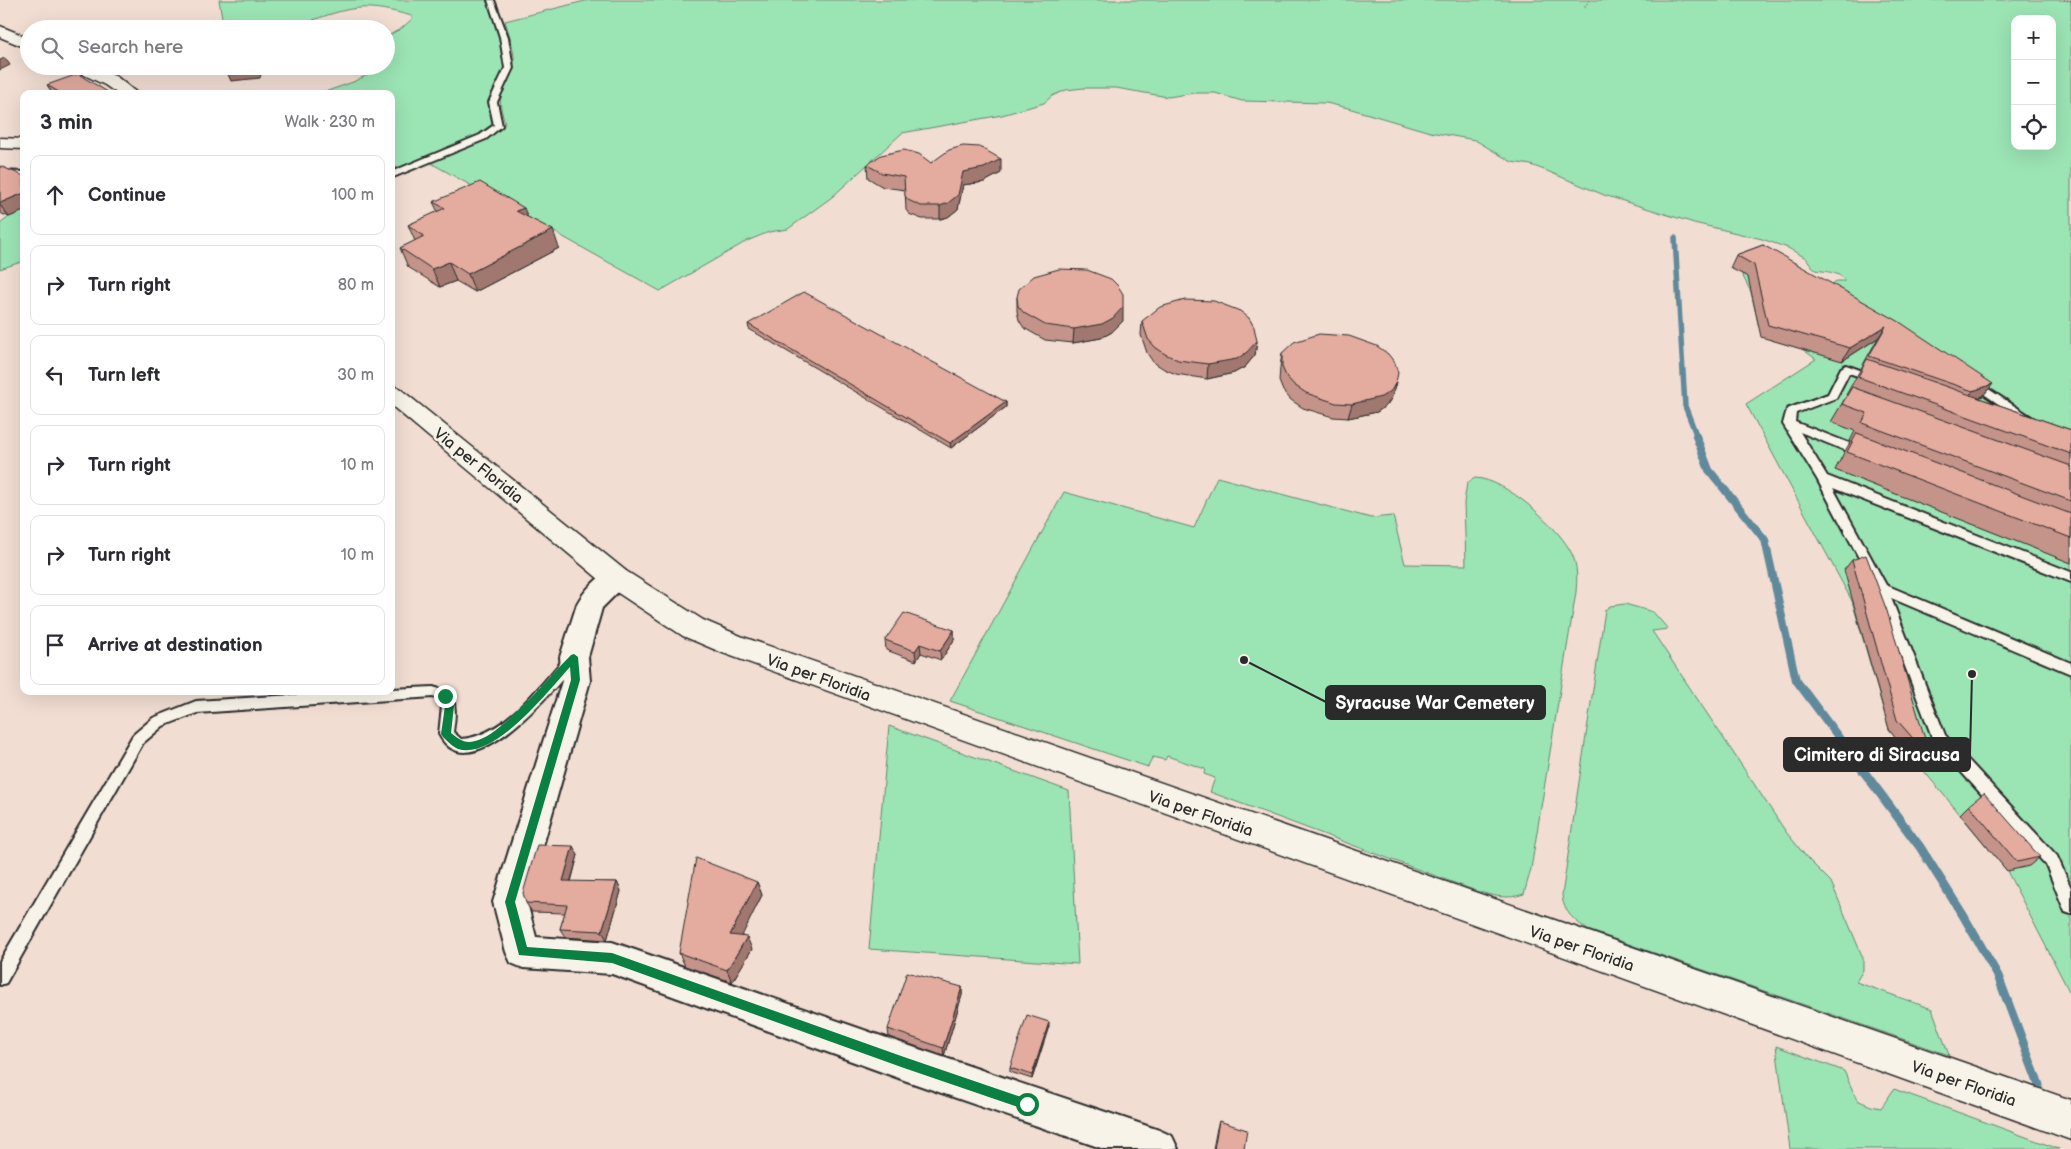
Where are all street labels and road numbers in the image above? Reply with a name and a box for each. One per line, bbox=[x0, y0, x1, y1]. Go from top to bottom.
street label: Via per Floridia bbox=[430, 424, 527, 508]
street label: Via per Floridia bbox=[764, 651, 873, 706]
street label: Via per Floridia bbox=[1146, 788, 1255, 841]
street label: Via per Floridia bbox=[1527, 923, 1636, 976]
street label: Via per Floridia bbox=[1909, 1058, 2018, 1111]

